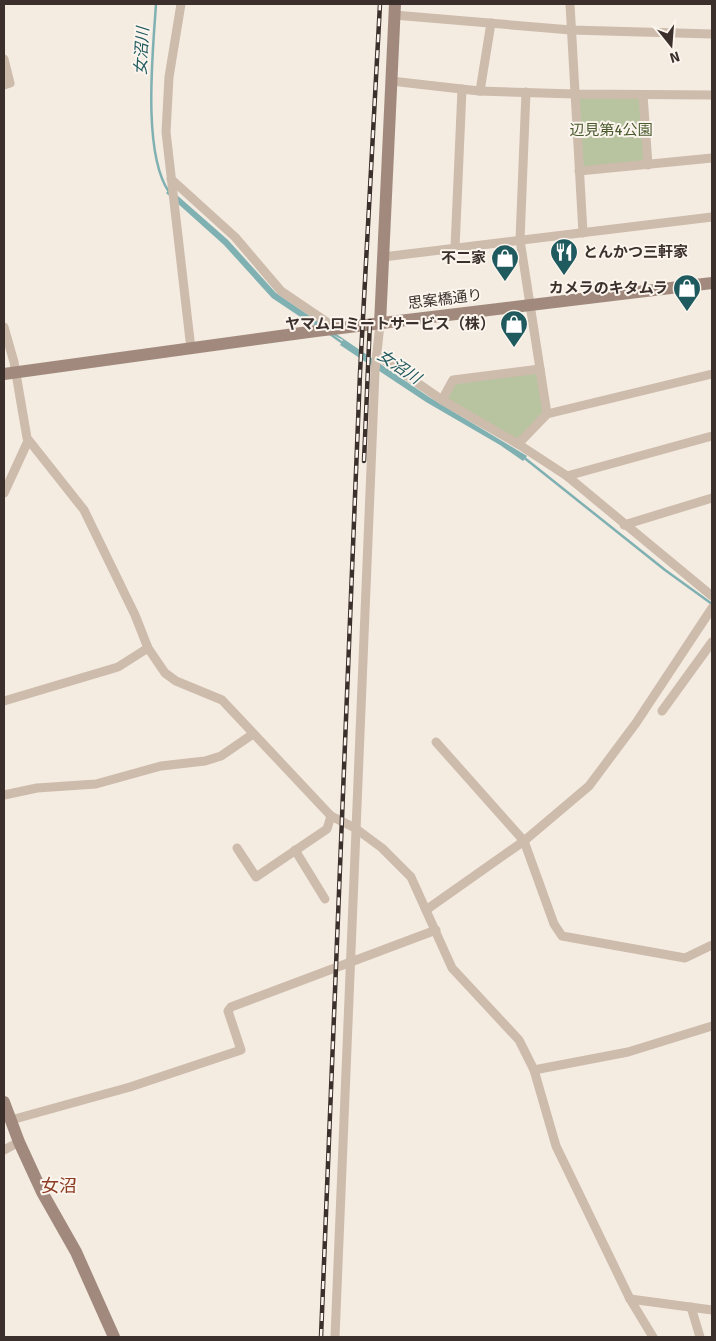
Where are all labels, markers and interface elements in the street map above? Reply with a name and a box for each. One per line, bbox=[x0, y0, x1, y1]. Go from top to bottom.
north arrow bbox=[646, 20, 696, 70]
water label: 女沼川 bbox=[131, 25, 153, 75]
text: N bbox=[668, 47, 682, 67]
park label: 辺見第4公園 bbox=[569, 121, 653, 139]
restaurant icon: とんかつ三軒家 bbox=[549, 237, 579, 276]
shop icon: 不二家 bbox=[490, 243, 520, 282]
place label: とんかつ三軒家 bbox=[583, 243, 688, 261]
place label: 不二家 bbox=[441, 249, 486, 267]
shop icon: カメラのキタムラ bbox=[672, 273, 702, 312]
place label: カメラのキタムラ bbox=[549, 279, 668, 297]
street label: 思案橋通り bbox=[407, 285, 483, 313]
shop icon: ヤマムロミートサービス（株） bbox=[499, 309, 529, 348]
place label: ヤマムロミートサービス（株） bbox=[285, 315, 495, 333]
water label: 女沼川 bbox=[374, 345, 426, 390]
district label: 女沼 bbox=[41, 1175, 77, 1197]

